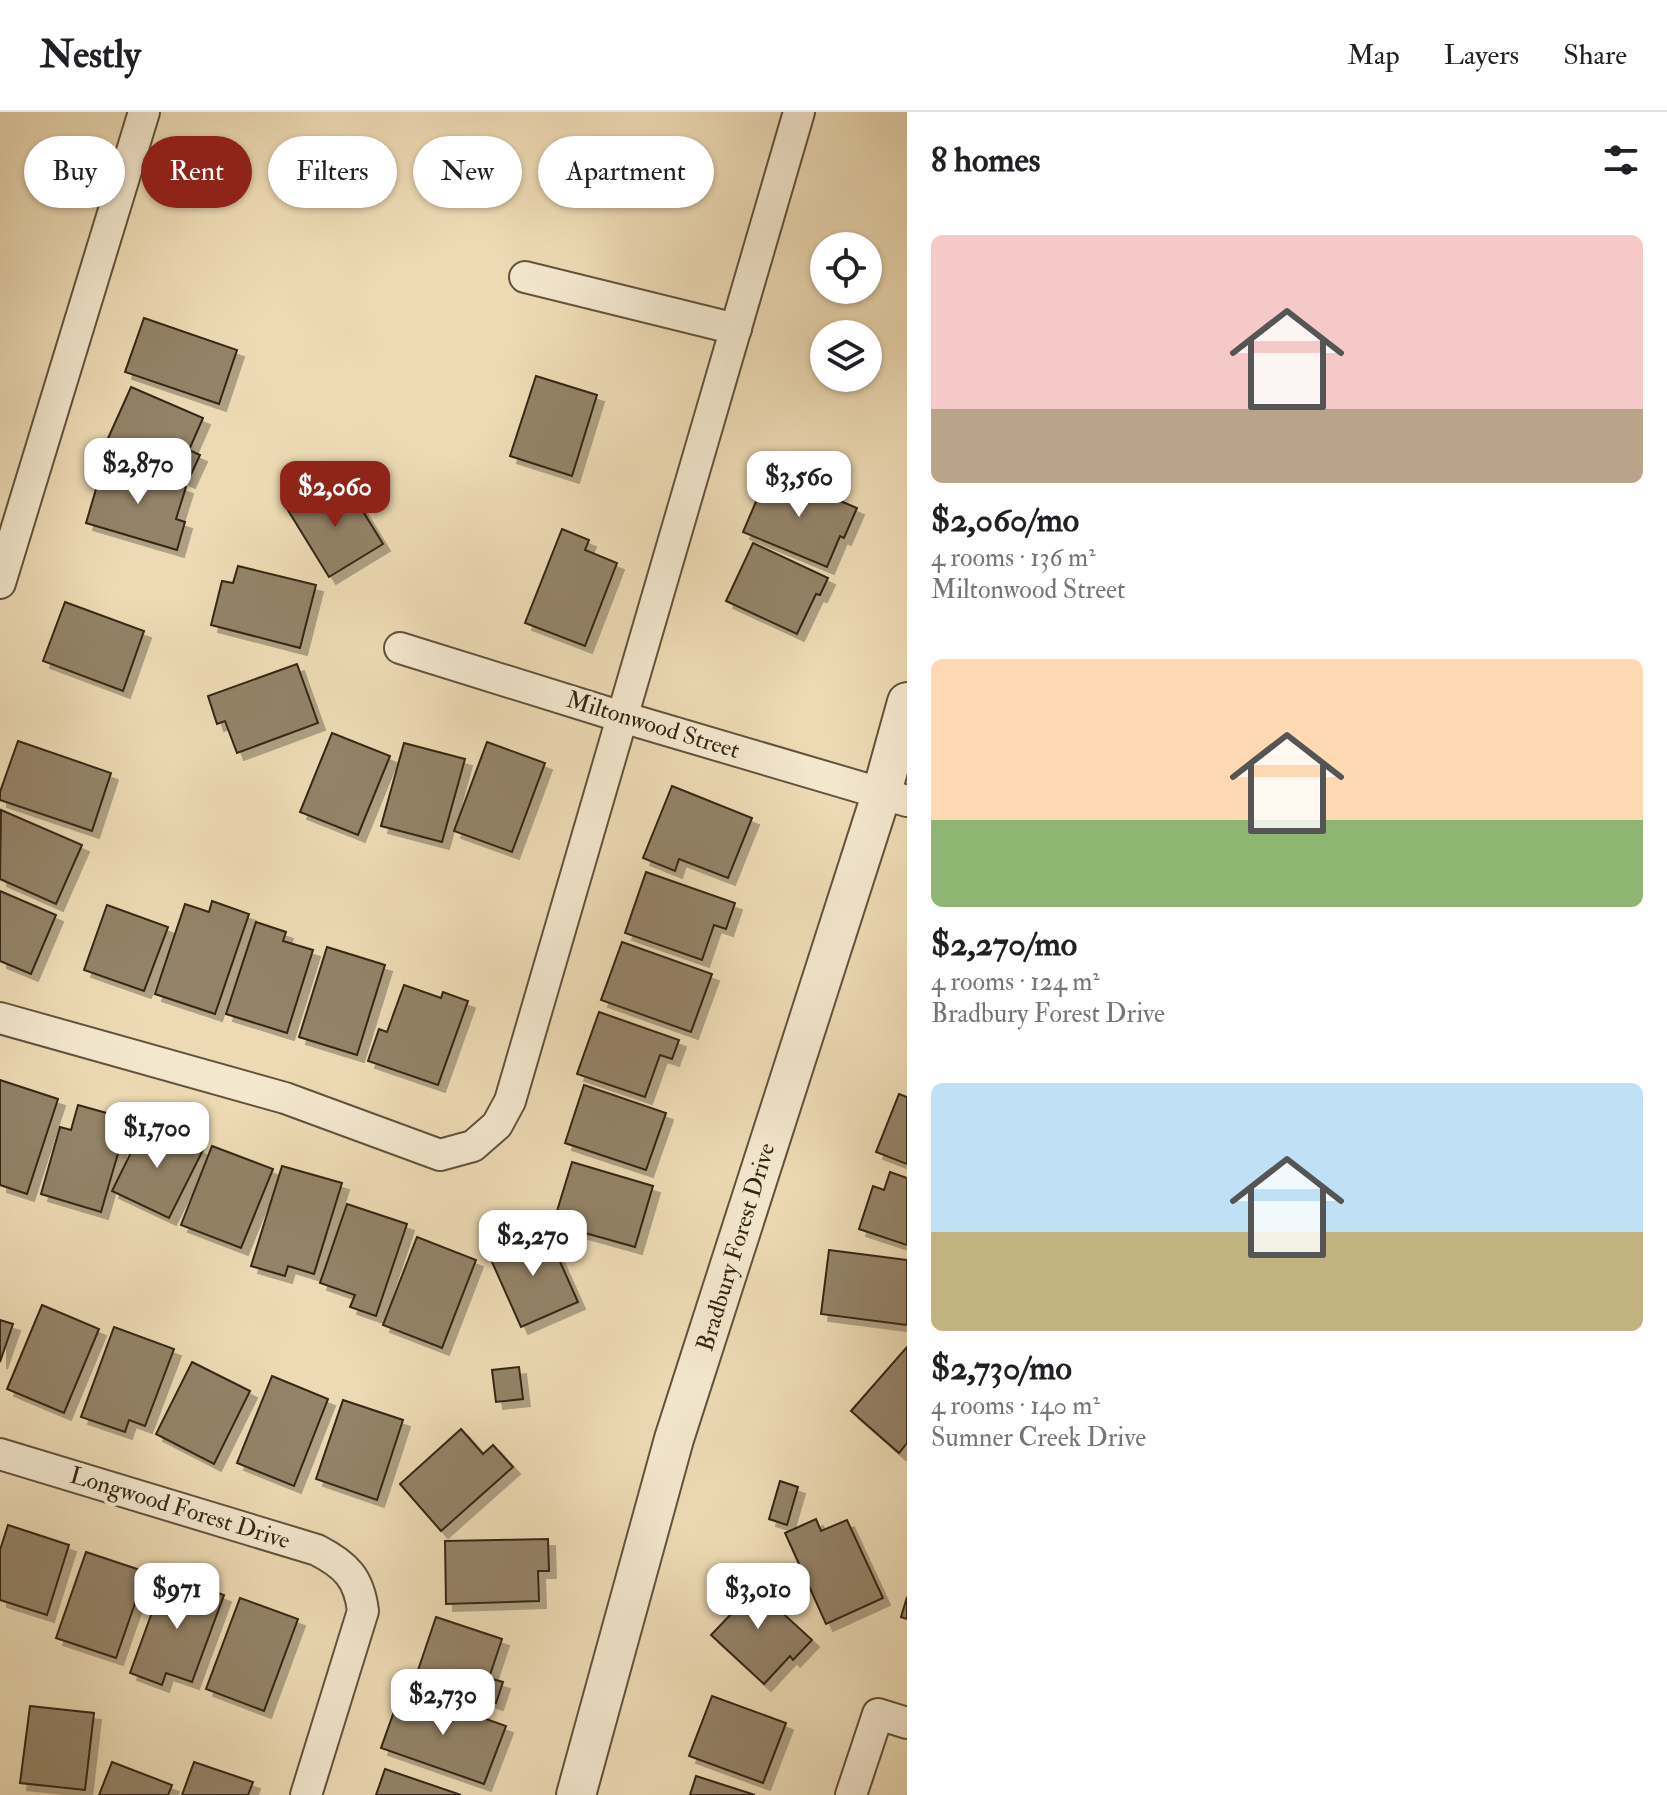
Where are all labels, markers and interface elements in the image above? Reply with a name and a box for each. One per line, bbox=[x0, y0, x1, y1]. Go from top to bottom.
text: Nestly bbox=[40, 31, 141, 79]
text: Map bbox=[1347, 38, 1400, 73]
text: Layers bbox=[1444, 38, 1519, 73]
text: Share bbox=[1563, 38, 1627, 73]
chip: Buy bbox=[24, 136, 125, 208]
chip: Rent bbox=[141, 136, 252, 208]
chip: Filters bbox=[268, 136, 397, 208]
chip: New bbox=[413, 136, 522, 208]
chip: Apartment bbox=[538, 136, 714, 208]
icon: filters bbox=[1599, 138, 1643, 182]
text: 8 homes bbox=[931, 139, 1040, 182]
map controls bbox=[810, 232, 882, 392]
button: locate bbox=[810, 232, 882, 304]
icon: home bbox=[1215, 287, 1359, 431]
button: layers bbox=[810, 320, 882, 392]
pin: $2,870 bbox=[73, 438, 203, 506]
text: $2,870 bbox=[102, 448, 174, 480]
pin: $3,560 bbox=[734, 451, 864, 519]
pin: $2,060 bbox=[270, 461, 400, 529]
text: $3,560 bbox=[765, 461, 833, 493]
text: $2,060 bbox=[298, 471, 372, 503]
text: $2,060/mo bbox=[931, 499, 1079, 542]
text: 4 rooms · 136 m² bbox=[931, 542, 1096, 574]
text: Miltonwood Street bbox=[931, 574, 1125, 606]
street label: Miltonwood Street bbox=[563, 684, 744, 766]
icon: home bbox=[1215, 711, 1359, 855]
text: $2,270/mo bbox=[931, 923, 1077, 966]
text: 4 rooms · 124 m² bbox=[931, 966, 1100, 998]
text: Bradbury Forest Drive bbox=[931, 998, 1165, 1030]
pin: $1,700 bbox=[92, 1102, 222, 1170]
text: $1,700 bbox=[123, 1112, 191, 1144]
icon: home bbox=[1215, 1135, 1359, 1279]
street label: Bradbury Forest Drive bbox=[690, 1139, 782, 1355]
pin: $2,270 bbox=[468, 1210, 598, 1278]
text: $2,270 bbox=[497, 1220, 569, 1252]
text: $2,730/mo bbox=[931, 1347, 1072, 1390]
text: 4 rooms · 140 m² bbox=[931, 1390, 1100, 1422]
text: Sumner Creek Drive bbox=[931, 1422, 1146, 1454]
street label: Longwood Forest Drive bbox=[66, 1460, 294, 1556]
pin: $971 bbox=[130, 1563, 224, 1631]
pin: $3,010 bbox=[693, 1563, 823, 1631]
text: $971 bbox=[152, 1573, 202, 1605]
text: $3,010 bbox=[725, 1573, 791, 1605]
pin: $2,730 bbox=[378, 1669, 508, 1737]
text: $2,730 bbox=[409, 1679, 477, 1711]

